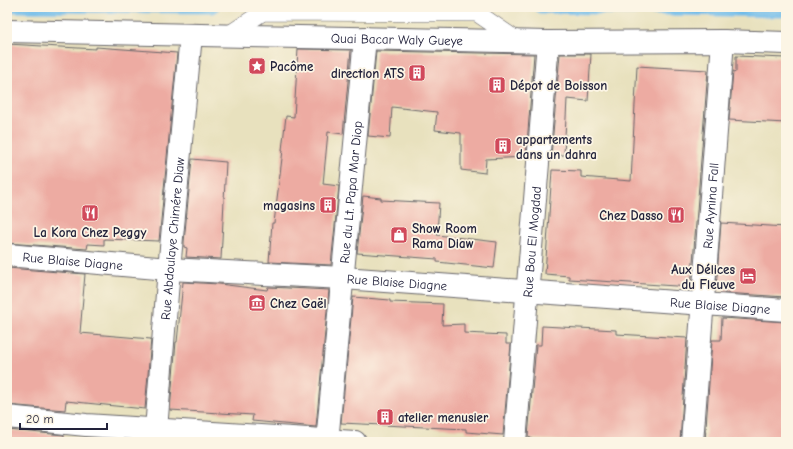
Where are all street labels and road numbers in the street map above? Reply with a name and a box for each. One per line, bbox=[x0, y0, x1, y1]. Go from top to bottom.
street label: Quai Bacar Waly Gueye bbox=[331, 31, 464, 48]
street label: Rue du Lt. Papa Mar Diop bbox=[337, 120, 365, 264]
street label: Rue Abdoulaye Chimére Diaw bbox=[158, 157, 187, 320]
street label: Rue Aynina Fall bbox=[700, 162, 722, 249]
street label: Rue Bou El Mogdad bbox=[520, 186, 544, 298]
street label: Rue Blaise Diagne bbox=[22, 249, 124, 273]
street label: Rue Blaise Diagne bbox=[346, 271, 448, 294]
street label: Rue Blaise Diagne bbox=[669, 295, 771, 317]

